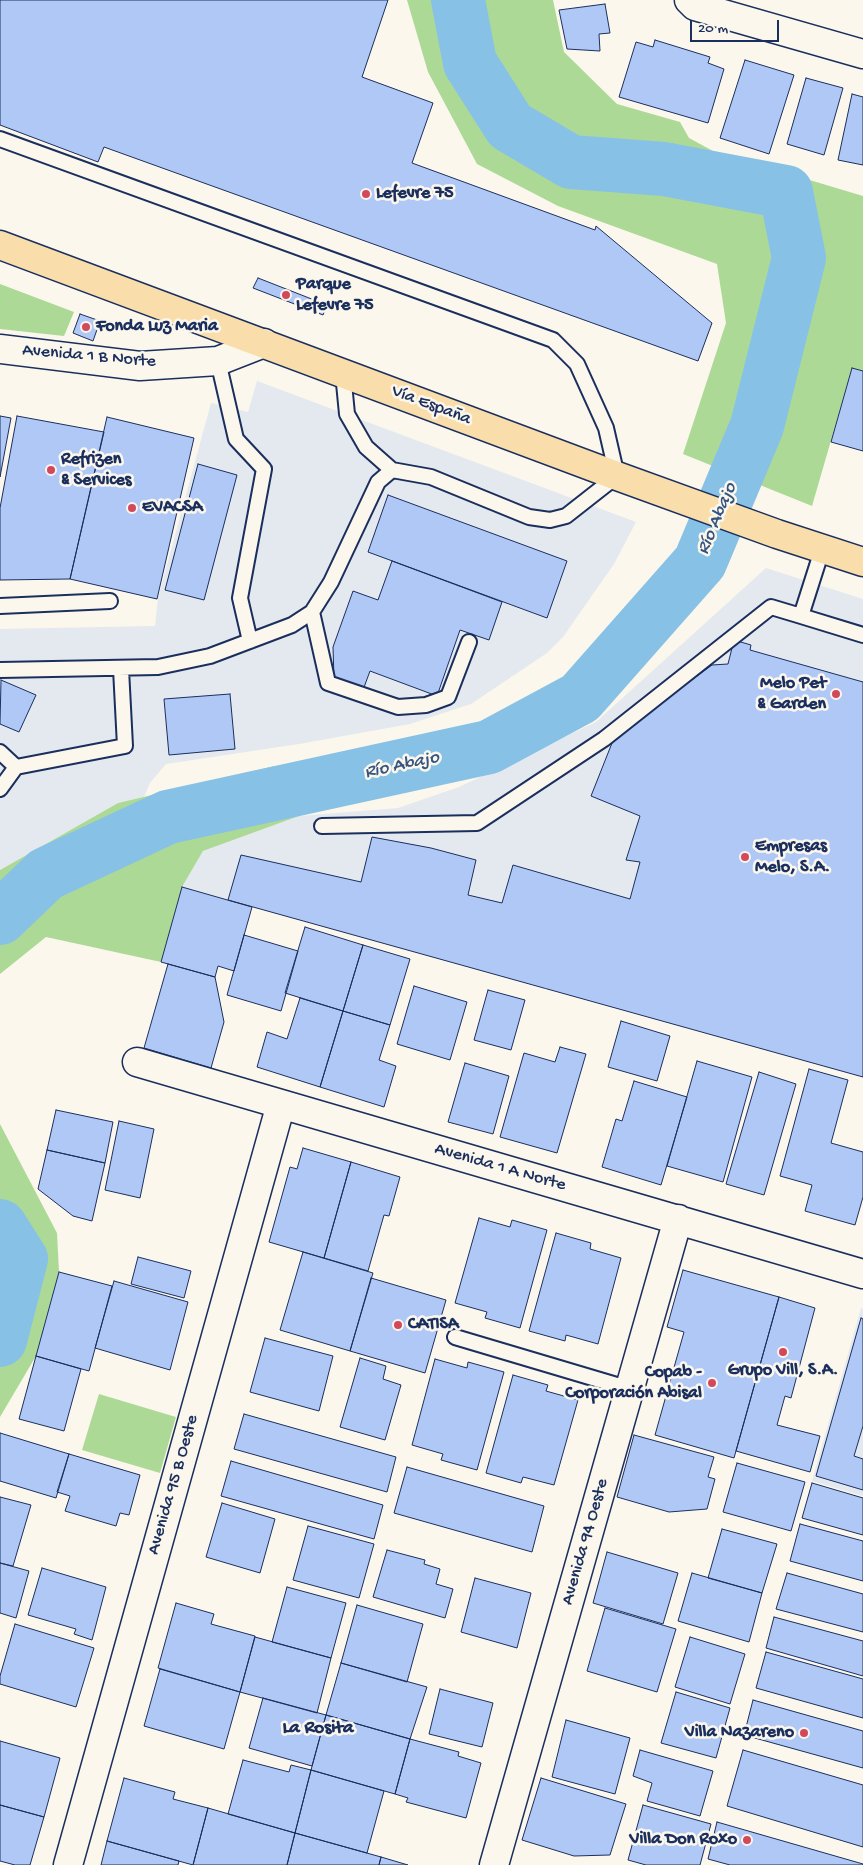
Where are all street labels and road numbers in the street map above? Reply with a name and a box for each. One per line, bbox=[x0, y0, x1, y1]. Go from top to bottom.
street label: Avenida 1 B Norte bbox=[21, 340, 157, 374]
street label: Vía España bbox=[388, 381, 474, 431]
street label: Avenida 1 A Norte bbox=[432, 1139, 568, 1197]
street label: Avenida 95 B Oeste bbox=[144, 1412, 204, 1558]
street label: Avenida 94 Oeste bbox=[558, 1476, 614, 1608]

